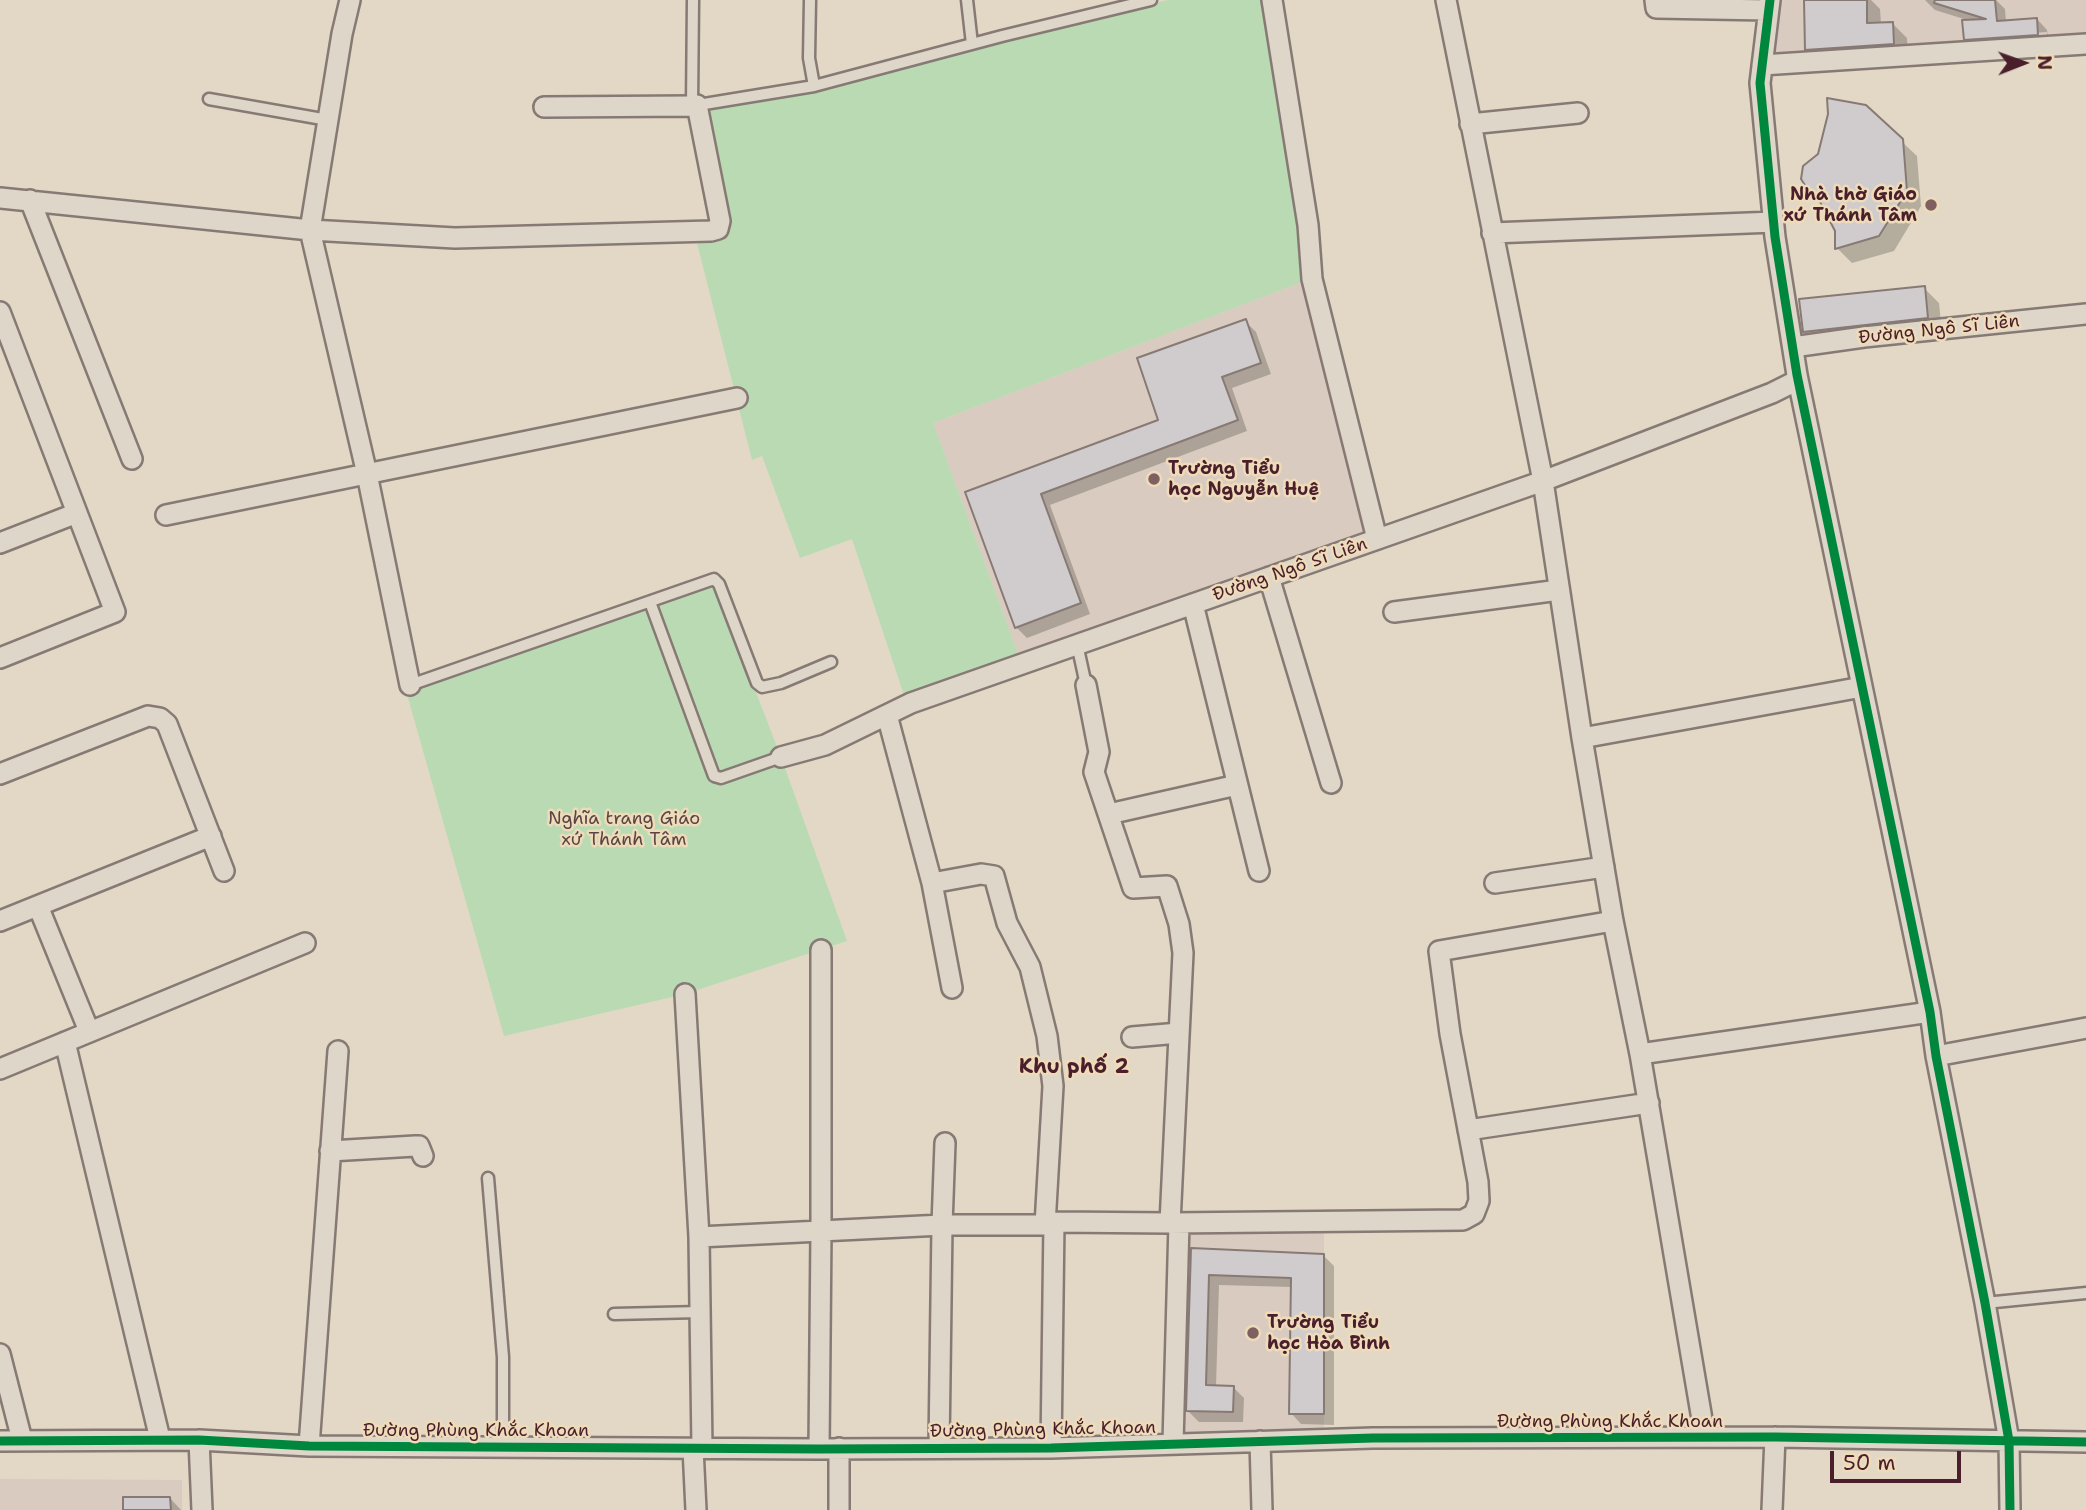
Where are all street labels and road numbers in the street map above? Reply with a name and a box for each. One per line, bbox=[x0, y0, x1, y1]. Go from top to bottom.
street label: Đường Ngô Sĩ Liên bbox=[1857, 311, 2021, 349]
street label: Đường Ngô Sĩ Liên bbox=[1210, 533, 1370, 607]
street label: Đường Phùng Khắc Khoan bbox=[1497, 1411, 1723, 1433]
street label: Đường Phùng Khắc Khoan bbox=[930, 1417, 1156, 1443]
street label: Đường Phùng Khắc Khoan bbox=[363, 1420, 589, 1442]

